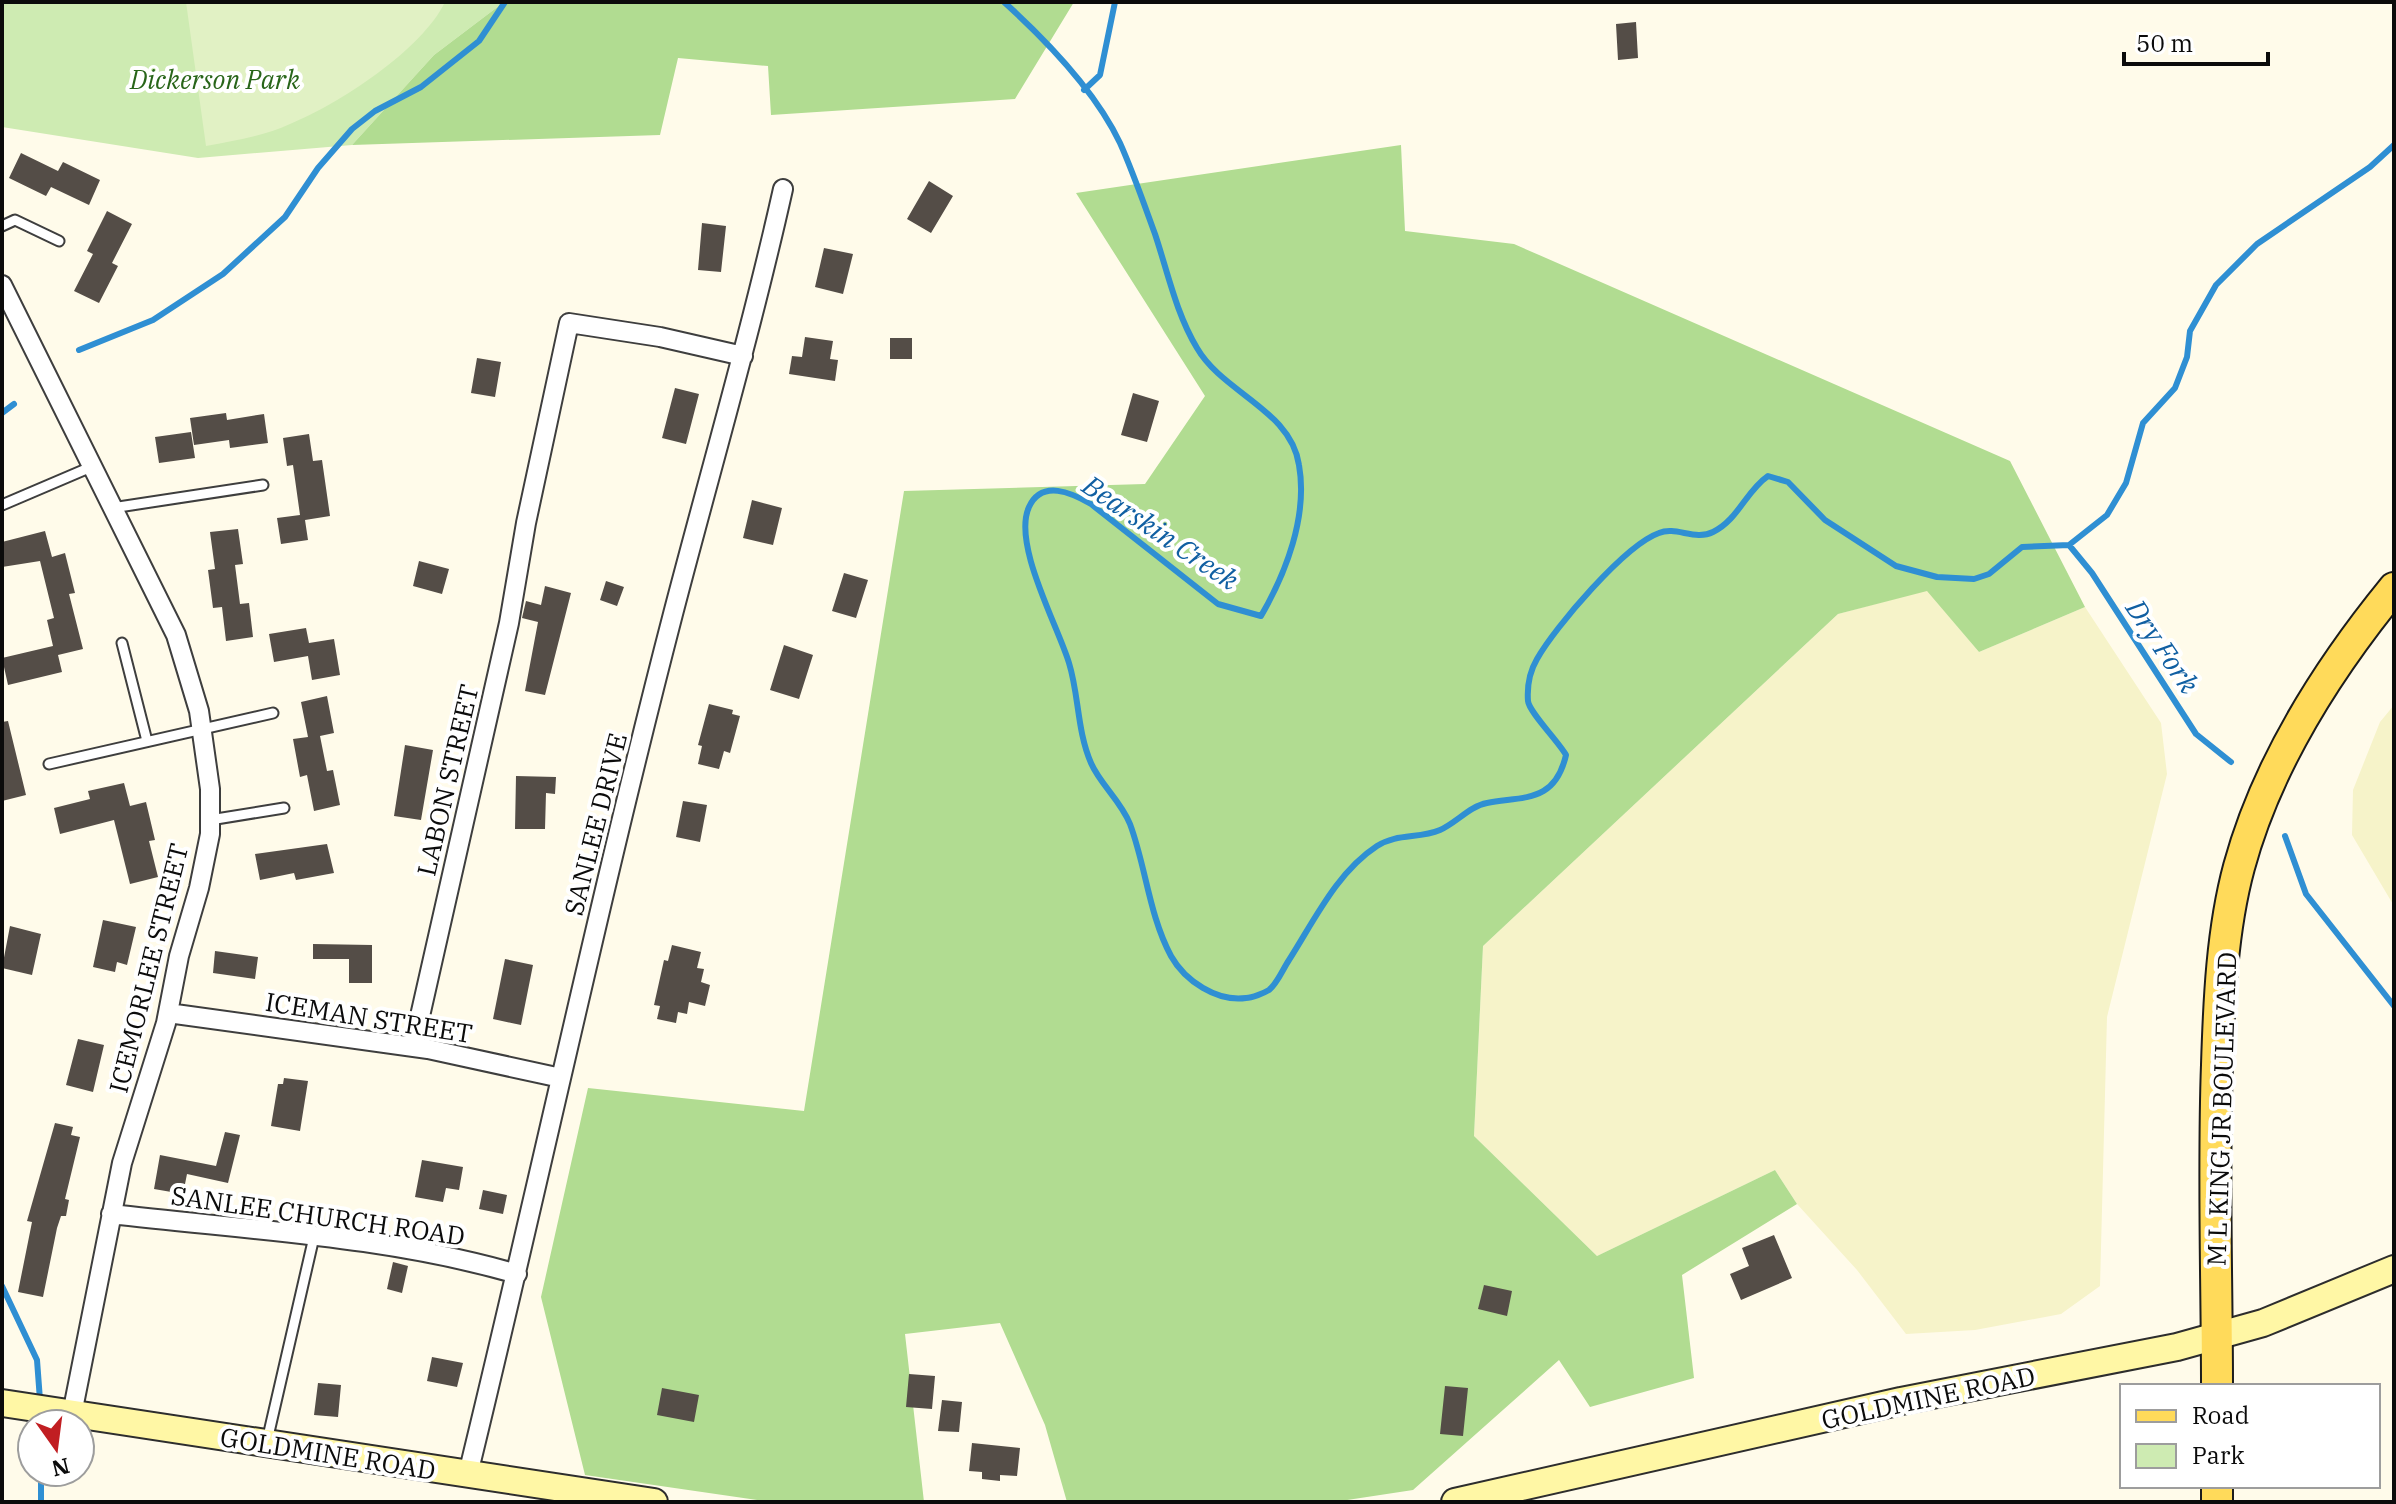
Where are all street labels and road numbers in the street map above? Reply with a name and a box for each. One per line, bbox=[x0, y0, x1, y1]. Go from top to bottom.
street label: LABON STREET bbox=[408, 681, 486, 879]
street label: SANLEE DRIVE bbox=[556, 729, 634, 919]
street label: ICEMORLEE STREET bbox=[101, 840, 195, 1096]
street label: M L KING JR BOULEVARD bbox=[2199, 951, 2243, 1267]
street label: ICEMAN STREET bbox=[263, 984, 475, 1050]
street label: SANLEE CHURCH ROAD bbox=[169, 1178, 467, 1252]
street label: GOLDMINE ROAD bbox=[1818, 1358, 2038, 1436]
street label: GOLDMINE ROAD bbox=[218, 1419, 438, 1487]

